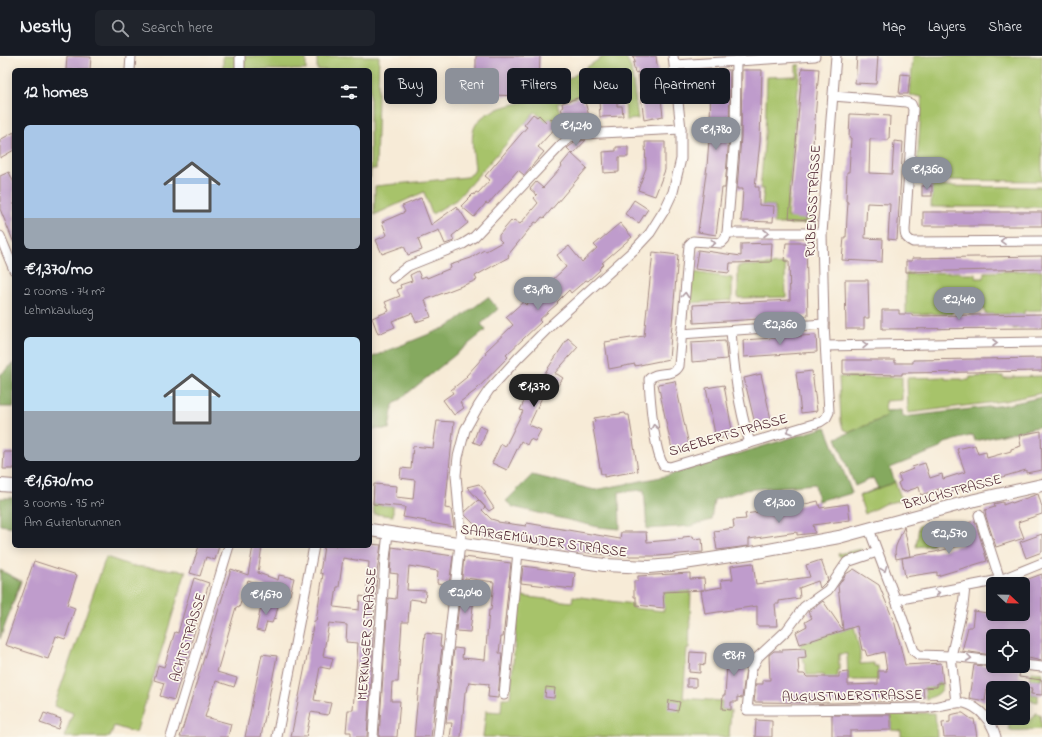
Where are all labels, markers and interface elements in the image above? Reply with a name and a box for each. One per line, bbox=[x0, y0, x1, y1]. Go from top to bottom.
search box bbox=[95, 10, 375, 46]
text: Nestly bbox=[20, 14, 71, 41]
icon: search bbox=[109, 17, 131, 39]
text: Search here bbox=[141, 17, 213, 39]
text: Map bbox=[882, 17, 906, 38]
text: Layers bbox=[928, 17, 966, 38]
text: Share bbox=[988, 17, 1022, 38]
chip: Buy bbox=[384, 68, 437, 104]
chip: Rent bbox=[445, 68, 499, 104]
chip: Filters bbox=[507, 68, 571, 104]
chip: New bbox=[579, 68, 632, 104]
chip: Apartment bbox=[640, 68, 730, 104]
text: 12 homes bbox=[24, 80, 88, 105]
icon: filters bbox=[338, 81, 360, 103]
pin: €1,210 bbox=[543, 113, 609, 147]
text: €1,210 bbox=[560, 116, 592, 135]
pin: €1,780 bbox=[683, 117, 749, 151]
text: €1,780 bbox=[700, 120, 732, 139]
street label: RUBENSSTRASSE bbox=[800, 144, 827, 258]
icon: home bbox=[156, 151, 228, 223]
pin: €1,360 bbox=[894, 157, 960, 191]
text: €1,360 bbox=[911, 160, 943, 179]
one-way arrow bbox=[763, 229, 769, 237]
one-way arrow bbox=[1000, 237, 1006, 245]
one-way arrow bbox=[710, 238, 716, 247]
text: €1,370/mo bbox=[24, 257, 93, 282]
pin: €3,190 bbox=[505, 277, 571, 311]
text: €3,190 bbox=[523, 280, 553, 299]
text: 2 rooms · 74 m² bbox=[24, 282, 105, 301]
pin: €2,410 bbox=[926, 287, 992, 321]
text: €2,410 bbox=[943, 290, 975, 309]
one-way arrow bbox=[680, 292, 689, 298]
text: Lehmkaulweg bbox=[24, 301, 93, 320]
pin: €2,360 bbox=[747, 312, 813, 346]
text: €2,360 bbox=[763, 315, 797, 334]
one-way arrow bbox=[992, 339, 998, 347]
one-way arrow bbox=[862, 341, 868, 349]
icon: home bbox=[156, 363, 228, 435]
pin: €1,370 bbox=[501, 374, 567, 408]
text: €1,370 bbox=[518, 377, 550, 396]
street label: SIGEBERTSTRASSE bbox=[666, 408, 790, 462]
one-way arrow bbox=[650, 424, 659, 430]
one-way arrow bbox=[786, 426, 793, 435]
text: €1,670/mo bbox=[24, 469, 93, 494]
street label: BRUCHSTRASSE bbox=[900, 469, 1004, 516]
pin: €1,300 bbox=[746, 490, 812, 524]
text: €1,300 bbox=[763, 493, 795, 512]
text: 3 rooms · 95 m² bbox=[24, 494, 105, 513]
text: Am Gutenbrunnen bbox=[24, 513, 121, 532]
street label: SAARGEMÜNDER STRASSE bbox=[459, 519, 628, 564]
pin: €2,570 bbox=[916, 521, 982, 555]
text: €2,570 bbox=[931, 524, 967, 543]
one-way arrow bbox=[879, 566, 887, 573]
street label: MERKINGER STRASSE bbox=[352, 567, 383, 701]
north arrow bbox=[986, 577, 1030, 621]
map controls bbox=[986, 577, 1030, 725]
pin: €2,040 bbox=[432, 580, 498, 614]
pin: €1,670 bbox=[233, 582, 299, 616]
text: €2,040 bbox=[448, 583, 482, 602]
text: €1,670 bbox=[250, 585, 282, 604]
one-way arrow bbox=[934, 589, 940, 598]
street label: ACHTSTRASSE bbox=[165, 590, 212, 685]
button: locate bbox=[986, 629, 1030, 673]
pin: €817 bbox=[710, 643, 758, 677]
text: €817 bbox=[722, 646, 746, 665]
one-way arrow bbox=[966, 653, 972, 662]
button: layers bbox=[986, 681, 1030, 725]
street label: AUGUSTINERSTRASSE bbox=[781, 685, 923, 708]

